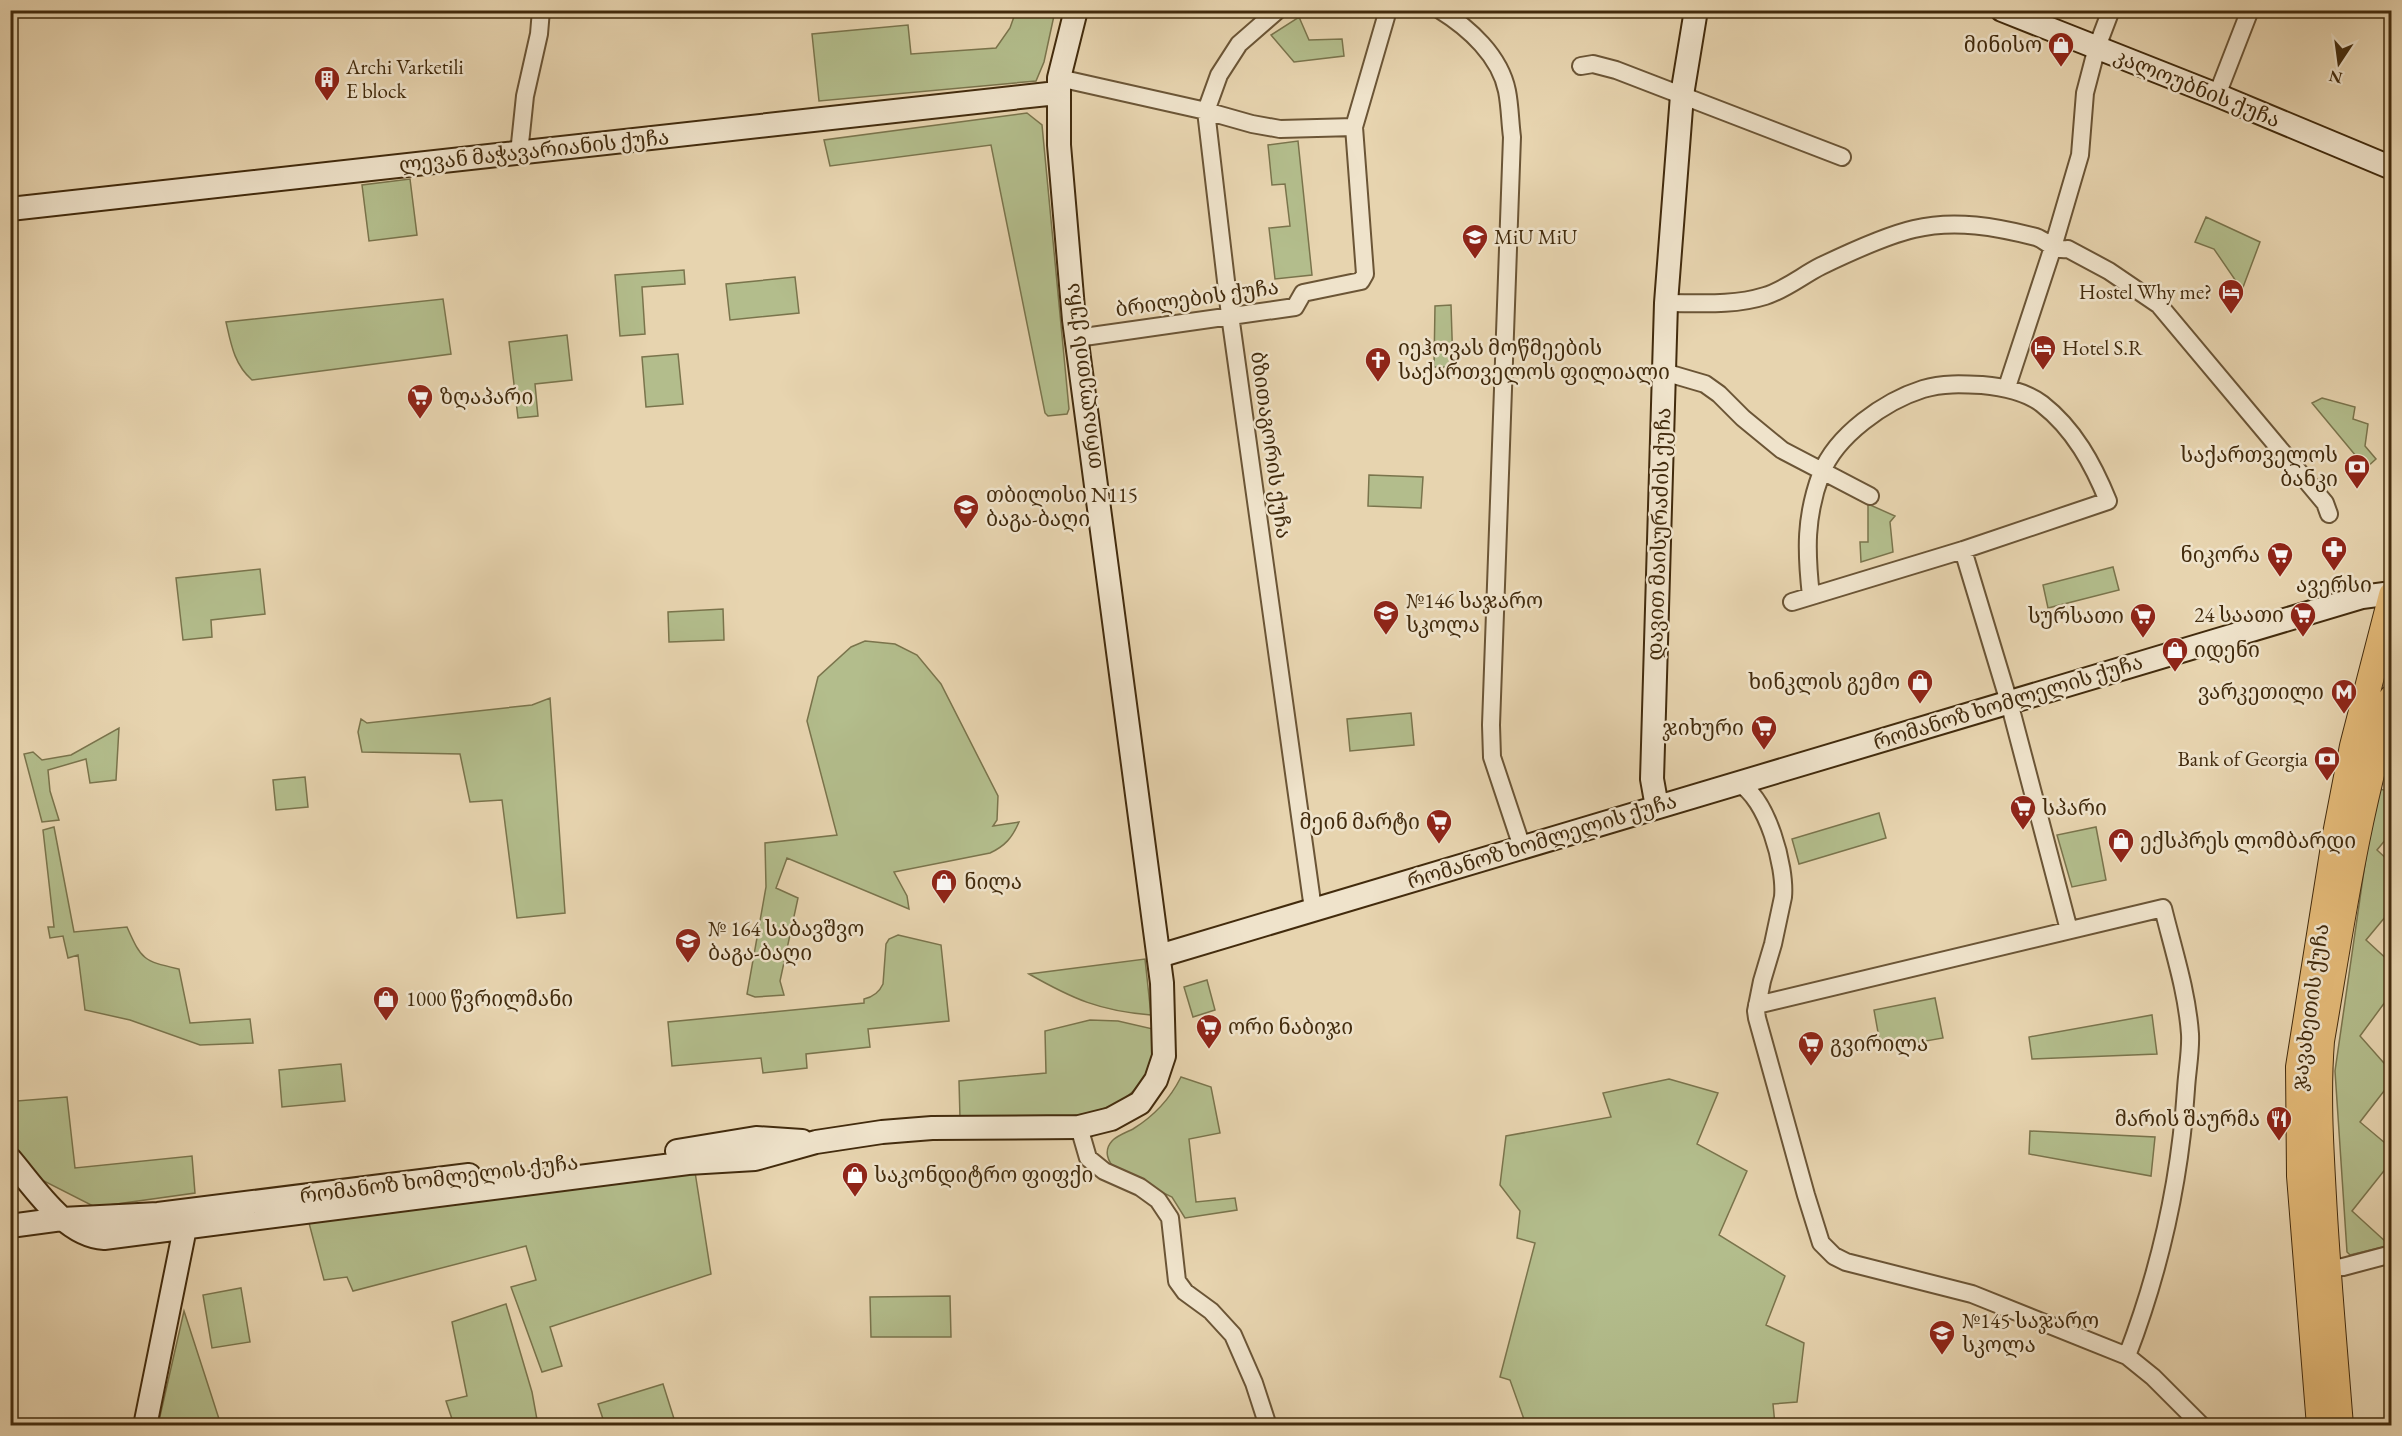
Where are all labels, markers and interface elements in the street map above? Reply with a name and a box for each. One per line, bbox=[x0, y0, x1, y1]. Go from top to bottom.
shop icon: მინისო bbox=[2046, 30, 2076, 68]
place label: მინისო bbox=[1964, 31, 2042, 58]
north arrow bbox=[2309, 33, 2369, 93]
street label: კალოუბნის ქუჩა bbox=[2110, 42, 2284, 133]
place label: Archi Varketili E block bbox=[345, 53, 464, 104]
building icon: Archi Varketili E block bbox=[312, 64, 342, 102]
text: N bbox=[2327, 65, 2344, 89]
street label: ლევან მაჭავარიანის ქუჩა bbox=[398, 123, 670, 178]
school or university icon: MiU MiU bbox=[1460, 222, 1490, 260]
place label: MiU MiU bbox=[1494, 223, 1578, 250]
street label: ბრილების ქუჩა bbox=[1114, 273, 1280, 322]
hotel icon: Hostel Why me? bbox=[2216, 277, 2246, 315]
place label: Hostel Why me? bbox=[2079, 278, 2212, 305]
street label: თრიალეთის ქუჩა bbox=[1058, 281, 1107, 471]
hotel icon: Hotel S.R bbox=[2028, 333, 2058, 371]
place label: იეჰოვას მოწმეების საქართველოს ფილიალი bbox=[1398, 334, 1670, 385]
place label: Hotel S.R bbox=[2062, 334, 2144, 361]
church icon: იეჰოვას მოწმეების საქართველოს ფილიალი bbox=[1363, 345, 1393, 383]
street label: ბზითაგორის ქუჩა bbox=[1245, 350, 1298, 540]
supermarket icon: ზღაპარი bbox=[405, 382, 435, 420]
place label: ზღაპარი bbox=[440, 383, 533, 410]
street label: დავით მაისურაძის ქუჩა bbox=[1641, 407, 1676, 661]
place label: საქართველოს ბანკი bbox=[2180, 441, 2338, 492]
bank icon: საქართველოს ბანკი bbox=[2342, 452, 2372, 490]
place label: თბილისი N115 ბაგა-ბაღი bbox=[986, 481, 1138, 532]
school or university icon: თბილისი N115 ბაგა-ბაღი bbox=[951, 492, 981, 530]
pharmacy icon: ავერსი bbox=[2319, 534, 2349, 572]
supermarket icon: ნიკორა bbox=[2265, 540, 2295, 578]
place label: ნიკორა bbox=[2180, 541, 2260, 568]
place label: ავერსი bbox=[2296, 571, 2372, 598]
place label: №146 საჯარო სკოლა bbox=[1406, 587, 1543, 638]
school or university icon: №146 საჯარო სკოლა bbox=[1371, 598, 1401, 636]
supermarket icon: 24 საათი bbox=[2288, 600, 2318, 638]
supermarket icon: სურსათი bbox=[2128, 601, 2158, 639]
place label: 24 საათი bbox=[2194, 601, 2284, 628]
place label: სურსათი bbox=[2028, 602, 2124, 629]
shop icon: იდენი bbox=[2160, 635, 2190, 673]
place label: იდენი bbox=[2194, 636, 2260, 663]
street label: რომანოზ ხომლელის ქუჩა bbox=[1870, 648, 2146, 755]
shop icon: ხინკლის გემო bbox=[1905, 667, 1935, 705]
place label: ხინკლის გემო bbox=[1748, 668, 1900, 695]
metro station icon: ვარკეთილი bbox=[2329, 677, 2359, 715]
place label: ვარკეთილი bbox=[2198, 678, 2324, 705]
supermarket icon: ჯიხური bbox=[1749, 713, 1779, 751]
place label: ჯიხური bbox=[1662, 714, 1744, 741]
bank icon: Bank of Georgia bbox=[2312, 744, 2342, 782]
place label: Bank of Georgia bbox=[2178, 745, 2309, 772]
street label: რომანოზ ხომლელის ქუჩა bbox=[1404, 787, 1680, 894]
supermarket icon: სპარი bbox=[2008, 793, 2038, 831]
place label: სპარი bbox=[2042, 794, 2107, 821]
supermarket icon: მეინ მარტი bbox=[1424, 807, 1454, 845]
place label: მეინ მარტი bbox=[1300, 808, 1420, 835]
shop icon: ექსპრეს ლომბარდი bbox=[2106, 826, 2136, 864]
place label: ექსპრეს ლომბარდი bbox=[2140, 827, 2356, 854]
shop icon: ნილა bbox=[929, 867, 959, 905]
place label: ნილა bbox=[964, 868, 1022, 895]
place label: № 164 საბავშვო ბაგა-ბაღი bbox=[708, 915, 864, 966]
street label: ჯავახეთის ქუჩა bbox=[2284, 922, 2335, 1092]
school or university icon: № 164 საბავშვო ბაგა-ბაღი bbox=[673, 926, 703, 964]
shop icon: 1000 წვრილმანი bbox=[371, 984, 401, 1022]
place label: 1000 წვრილმანი bbox=[406, 985, 573, 1012]
supermarket icon: ორი ნაბიჯი bbox=[1194, 1012, 1224, 1050]
place label: ორი ნაბიჯი bbox=[1228, 1013, 1353, 1040]
supermarket icon: გვირილა bbox=[1796, 1029, 1826, 1067]
place label: გვირილა bbox=[1830, 1030, 1928, 1057]
restaurant icon: მარის შაურმა bbox=[2264, 1104, 2294, 1142]
place label: მარის შაურმა bbox=[2115, 1105, 2260, 1132]
street label: რომანოზ ხომლელის ქუჩა bbox=[298, 1148, 580, 1209]
shop icon: საკონდიტრო ფიფქი bbox=[840, 1160, 870, 1198]
place label: საკონდიტრო ფიფქი bbox=[874, 1161, 1093, 1188]
place label: №145 საჯარო სკოლა bbox=[1962, 1307, 2099, 1358]
school or university icon: №145 საჯარო სკოლა bbox=[1927, 1318, 1957, 1356]

